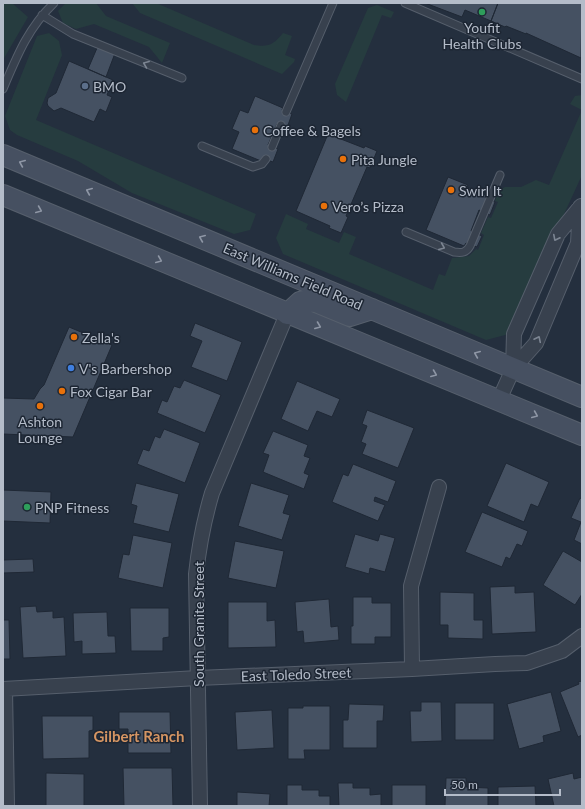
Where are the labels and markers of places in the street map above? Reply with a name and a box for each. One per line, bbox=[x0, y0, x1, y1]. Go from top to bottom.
marker: Youfit Health Clubs bbox=[477, 7, 487, 17]
place label: Youfit Health Clubs bbox=[443, 19, 521, 52]
place label: BMO bbox=[93, 78, 126, 95]
marker: BMO bbox=[80, 81, 90, 91]
place label: Coffee & Bagels bbox=[263, 122, 361, 139]
marker: Coffee & Bagels bbox=[250, 125, 260, 135]
place label: Pita Jungle bbox=[351, 151, 417, 168]
marker: Pita Jungle bbox=[338, 154, 348, 164]
place label: Swirl It bbox=[459, 182, 501, 199]
marker: Swirl It bbox=[446, 185, 456, 195]
place label: Vero’s Pizza bbox=[332, 198, 404, 215]
marker: Vero’s Pizza bbox=[319, 201, 329, 211]
place label: Zella's bbox=[82, 329, 120, 346]
marker: Zella's bbox=[69, 332, 79, 342]
place label: V's Barbershop bbox=[79, 360, 172, 377]
marker: V's Barbershop bbox=[66, 363, 76, 373]
place label: Fox Cigar Bar bbox=[70, 383, 152, 400]
marker: Fox Cigar Bar bbox=[57, 386, 67, 396]
marker: Ashton Lounge bbox=[35, 401, 45, 411]
place label: Ashton Lounge bbox=[18, 413, 62, 446]
place label: PNP Fitness bbox=[35, 499, 109, 516]
marker: PNP Fitness bbox=[22, 502, 32, 512]

